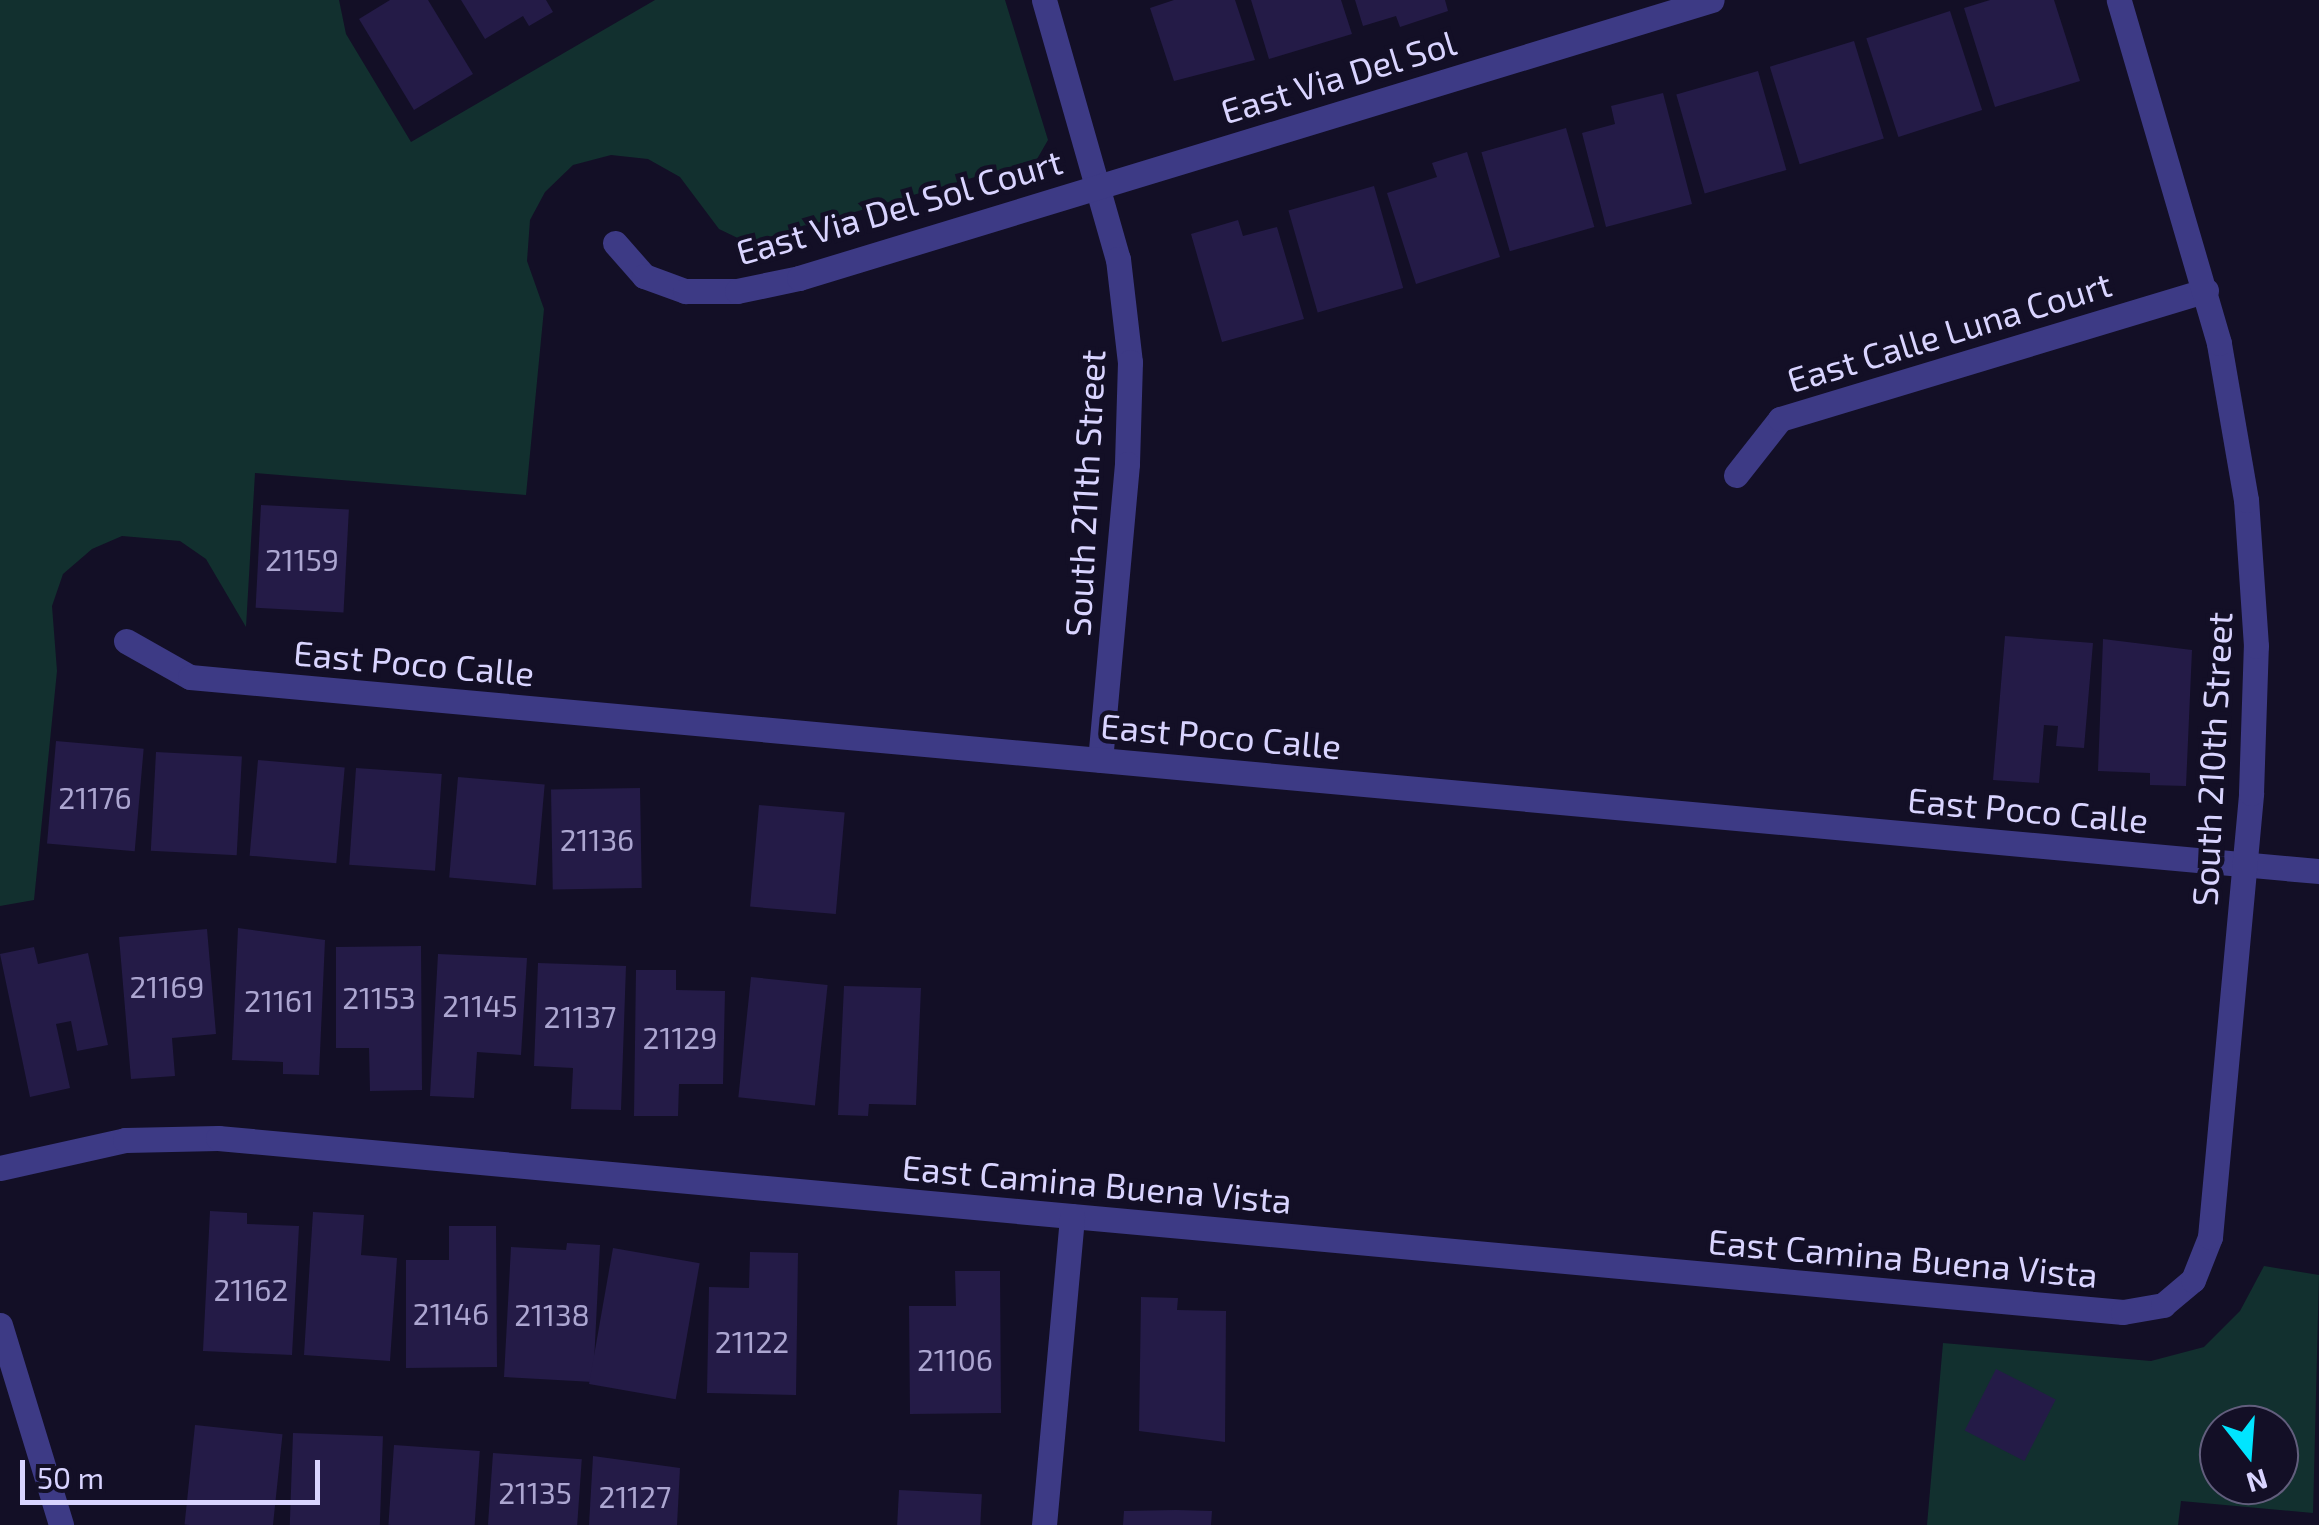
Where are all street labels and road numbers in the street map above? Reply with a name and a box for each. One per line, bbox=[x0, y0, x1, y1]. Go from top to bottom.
street label: East Via Del Sol bbox=[1215, 20, 1461, 132]
street label: East Via Del Sol Court bbox=[730, 139, 1068, 273]
street label: East Calle Luna Court bbox=[1782, 262, 2116, 400]
street label: South 211th Street bbox=[1056, 348, 1112, 638]
street label: South 210th Street bbox=[2182, 611, 2240, 907]
street label: East Poco Calle bbox=[292, 631, 536, 693]
street label: East Poco Calle bbox=[1099, 704, 1343, 766]
street label: East Poco Calle bbox=[1906, 778, 2150, 840]
street label: East Camina Buena Vista bbox=[900, 1145, 1294, 1221]
street label: East Camina Buena Vista bbox=[1706, 1219, 2100, 1295]

